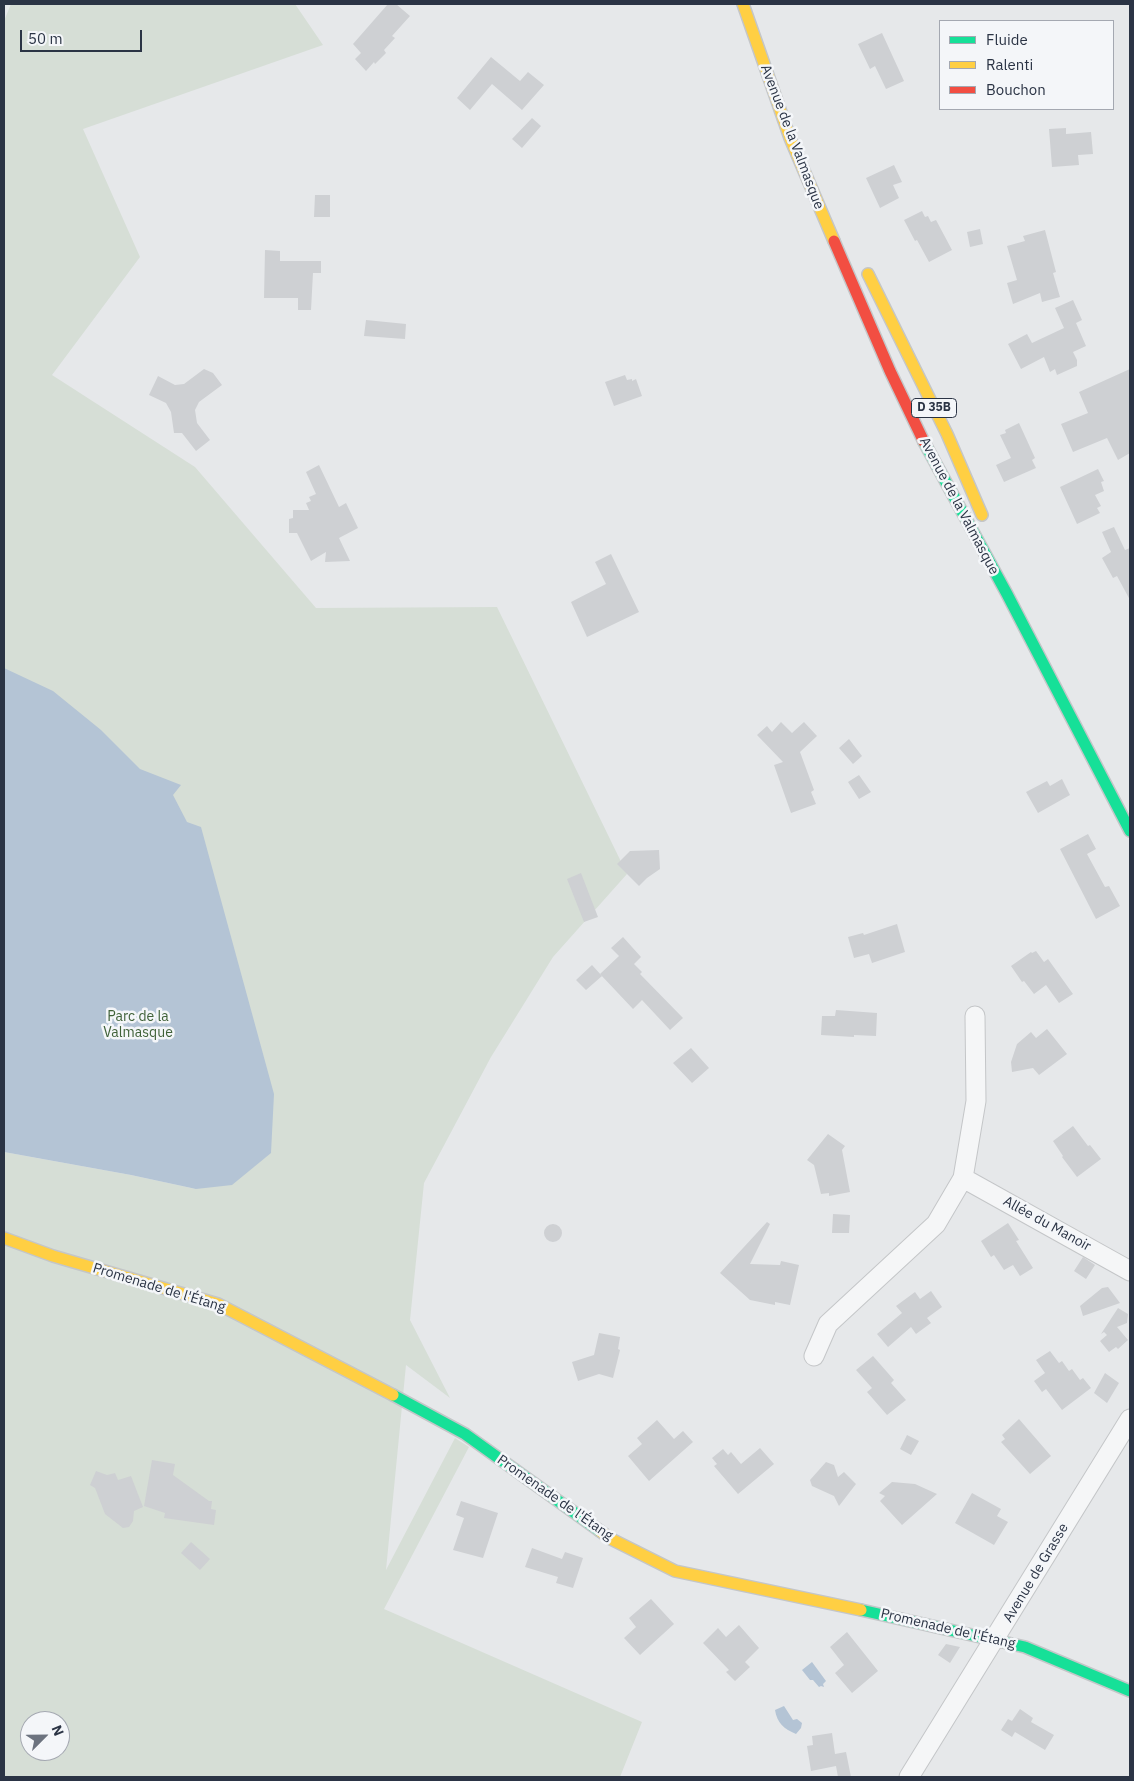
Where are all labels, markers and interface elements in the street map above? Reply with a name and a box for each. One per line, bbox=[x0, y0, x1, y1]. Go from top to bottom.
scale bar bbox=[22, 20, 145, 52]
legend bbox=[939, 20, 1114, 110]
text: 50 m bbox=[28, 29, 63, 48]
text: Fluide bbox=[986, 30, 1028, 49]
text: Ralenti bbox=[986, 55, 1033, 74]
street label: Avenue de la Valmasque bbox=[757, 62, 827, 212]
text: Bouchon bbox=[986, 80, 1046, 99]
road number: D 35B bbox=[912, 398, 956, 418]
street label: Avenue de la Valmasque bbox=[916, 434, 1002, 578]
park label: Parc de la Valmasque bbox=[103, 1009, 173, 1042]
street label: Allée du Manoir bbox=[1000, 1193, 1094, 1255]
street label: Promenade de l'Étang bbox=[91, 1260, 227, 1316]
street label: Promenade de l'Étang bbox=[494, 1452, 616, 1544]
street label: Avenue de Grasse bbox=[1000, 1520, 1072, 1626]
street label: Promenade de l'Étang bbox=[879, 1605, 1017, 1653]
north arrow bbox=[20, 1711, 70, 1761]
text: N bbox=[48, 1722, 68, 1739]

